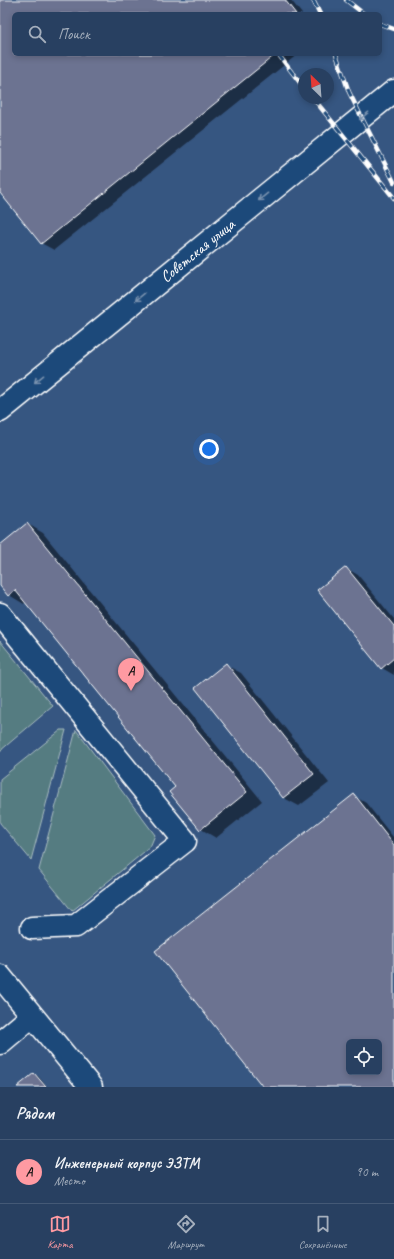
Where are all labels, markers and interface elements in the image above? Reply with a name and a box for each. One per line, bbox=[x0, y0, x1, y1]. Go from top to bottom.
search box bbox=[12, 12, 382, 56]
icon: search bbox=[26, 23, 48, 45]
text: Поиск bbox=[58, 25, 90, 44]
north arrow bbox=[298, 68, 334, 104]
one-way arrow bbox=[358, 111, 369, 120]
one-way arrow bbox=[257, 193, 268, 201]
street label: Советская улица bbox=[156, 214, 240, 287]
one-way arrow bbox=[135, 292, 145, 301]
one-way arrow bbox=[34, 374, 45, 383]
your location bbox=[199, 439, 219, 459]
pin: A bbox=[118, 658, 144, 691]
map controls bbox=[346, 1039, 382, 1075]
button: locate bbox=[346, 1039, 382, 1075]
text: Рядом bbox=[16, 1103, 54, 1124]
text: Инженерный корпус ЭЗТМ bbox=[54, 1154, 200, 1173]
text: A bbox=[26, 1164, 32, 1180]
text: 90 m bbox=[356, 1164, 378, 1180]
text: Место bbox=[54, 1173, 85, 1189]
tab: Карта bbox=[47, 1213, 73, 1251]
tab: Маршрут bbox=[168, 1213, 204, 1251]
tab: Сохранённые bbox=[299, 1213, 347, 1251]

